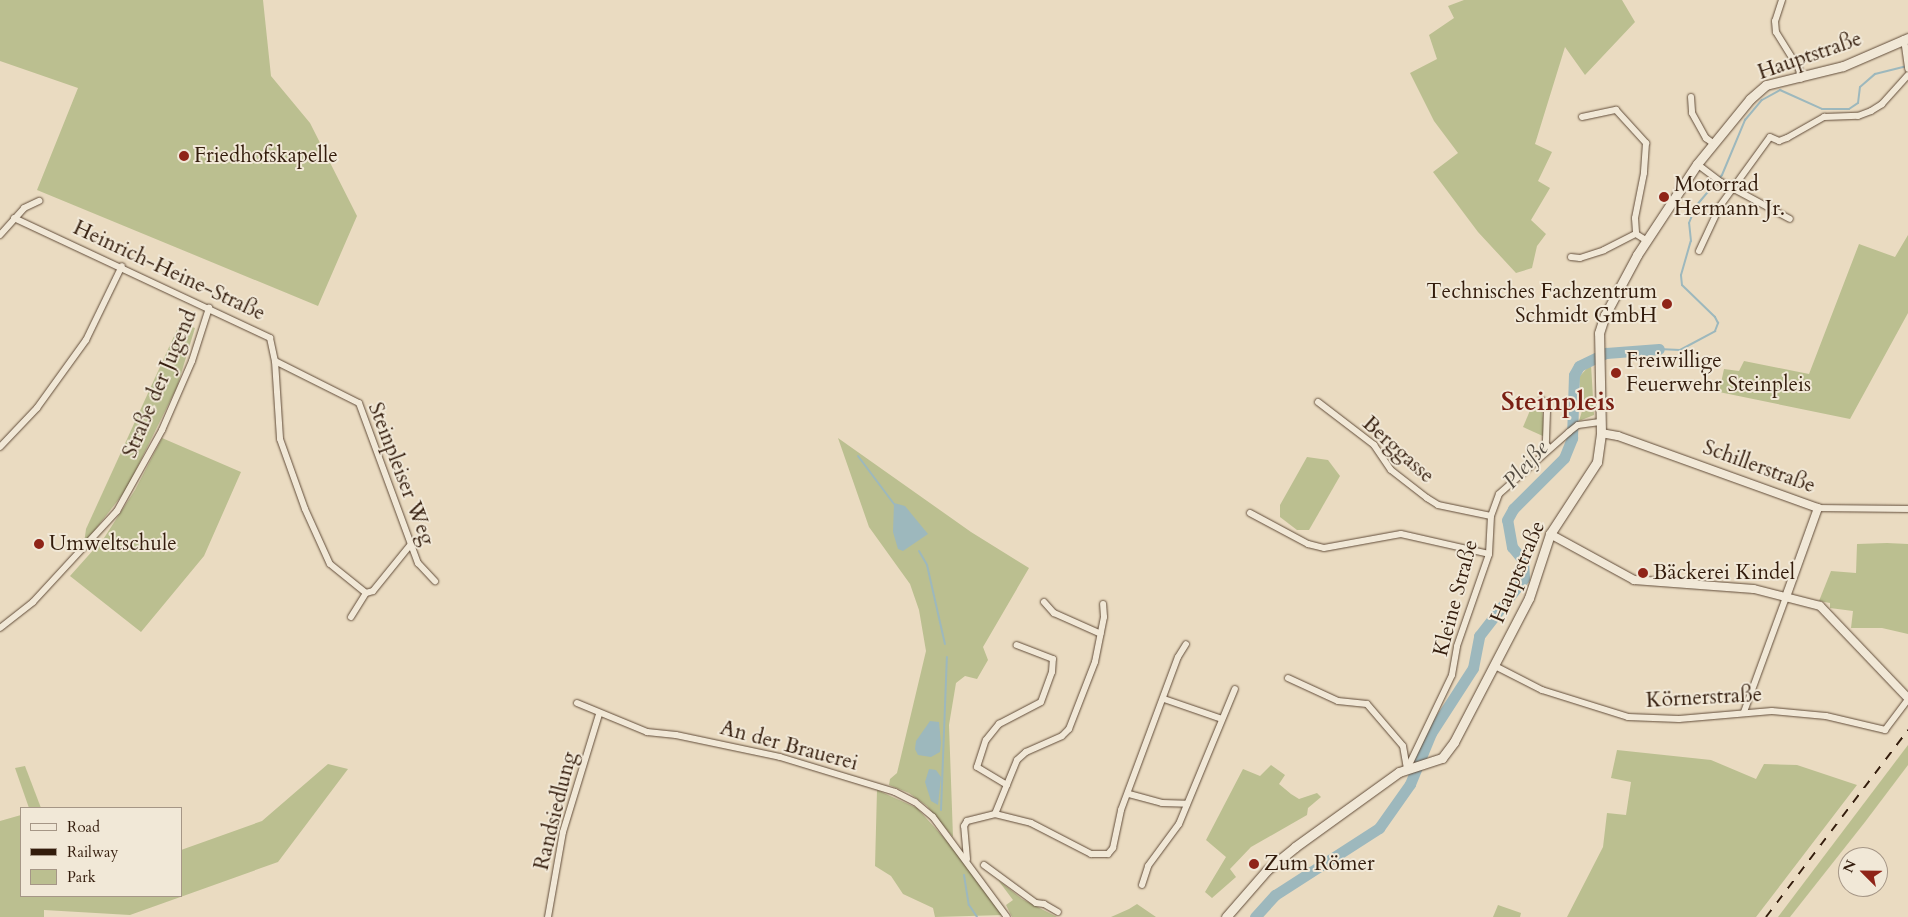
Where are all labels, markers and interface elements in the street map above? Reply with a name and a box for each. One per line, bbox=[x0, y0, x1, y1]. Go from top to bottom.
street label: Hauptstraße bbox=[1755, 26, 1865, 86]
place label: Friedhofskapelle bbox=[194, 143, 338, 169]
marker: Friedhofskapelle bbox=[178, 150, 190, 162]
place label: Motorrad Hermann Jr. bbox=[1674, 172, 1785, 222]
marker: Motorrad Hermann Jr. bbox=[1658, 191, 1670, 203]
street label: Heinrich-Heine-Straße bbox=[69, 215, 269, 327]
place label: Technisches Fachzentrum Schmidt GmbH bbox=[1426, 279, 1657, 329]
marker: Technisches Fachzentrum Schmidt GmbH bbox=[1661, 298, 1673, 310]
street label: Straße der Jugend bbox=[117, 306, 203, 462]
place label: Freiwillige Feuerwehr Steinpleis bbox=[1626, 348, 1811, 398]
marker: Freiwillige Feuerwehr Steinpleis bbox=[1610, 367, 1622, 379]
district label: Steinpleis bbox=[1501, 386, 1615, 418]
street label: Steinpleiser Weg bbox=[362, 399, 440, 549]
street label: Berggasse bbox=[1357, 411, 1439, 489]
street label: Schillerstraße bbox=[1699, 435, 1819, 499]
water label: Pleiße bbox=[1498, 436, 1554, 494]
street label: Hauptstraße bbox=[1485, 517, 1551, 627]
place label: Umweltschule bbox=[49, 531, 177, 557]
street label: Kleine Straße bbox=[1428, 537, 1484, 659]
marker: Umweltschule bbox=[33, 538, 45, 550]
place label: Bäckerei Kindel bbox=[1653, 560, 1795, 586]
marker: Bäckerei Kindel bbox=[1637, 567, 1649, 579]
street label: Körnerstraße bbox=[1645, 682, 1763, 714]
street label: An der Brauerei bbox=[717, 715, 861, 777]
street label: Randsiedlung bbox=[529, 749, 583, 873]
legend bbox=[20, 807, 182, 897]
text: Road bbox=[67, 817, 100, 837]
text: Railway bbox=[67, 842, 118, 862]
north arrow bbox=[1838, 847, 1888, 897]
place label: Zum Römer bbox=[1264, 851, 1375, 877]
text: N bbox=[1839, 857, 1861, 876]
marker: Zum Römer bbox=[1248, 858, 1260, 870]
text: Park bbox=[67, 867, 96, 887]

